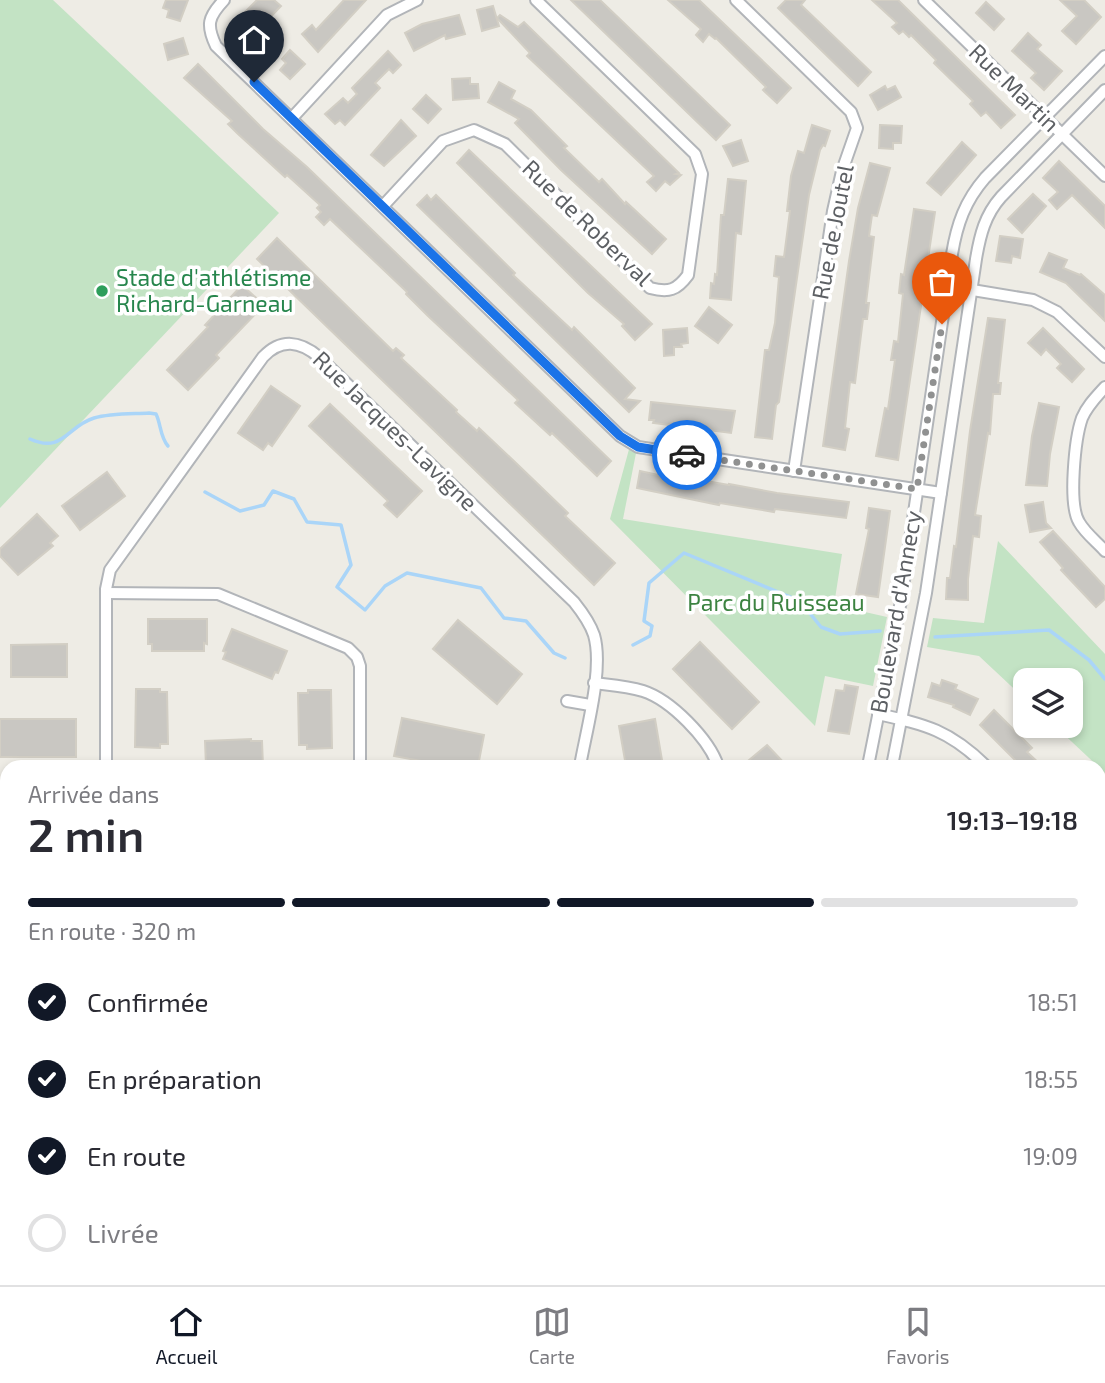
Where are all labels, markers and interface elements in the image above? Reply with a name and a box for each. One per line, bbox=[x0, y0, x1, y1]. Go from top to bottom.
pin bbox=[224, 10, 284, 82]
icon: home bbox=[235, 21, 273, 59]
street label: Rue Martin bbox=[964, 37, 1066, 137]
street label: Rue de Roberval bbox=[517, 154, 658, 291]
street label: Rue de Joutel bbox=[805, 162, 859, 302]
pin bbox=[912, 252, 972, 324]
place label: Stade d'athlétisme Richard-Garneau bbox=[116, 263, 311, 317]
icon: bag bbox=[923, 263, 961, 301]
marker: Stade d'athlétisme Richard-Garneau bbox=[94, 283, 110, 299]
street label: Rue Jacques-Lavigne bbox=[308, 345, 484, 516]
courier bbox=[652, 420, 722, 490]
icon: car bbox=[668, 436, 706, 474]
street label: Boulevard d'Annecy bbox=[863, 508, 927, 715]
park label: Parc du Ruisseau bbox=[687, 588, 865, 616]
map controls bbox=[1013, 668, 1083, 738]
button: layers bbox=[1013, 668, 1083, 738]
text: Arrivée dans bbox=[28, 780, 159, 808]
text: 19:13–19:18 bbox=[947, 804, 1078, 835]
text: 2 min bbox=[28, 806, 144, 861]
text: En route · 320 m bbox=[28, 917, 196, 945]
icon: check bbox=[28, 983, 66, 1021]
text: Confirmée bbox=[87, 986, 209, 1017]
text: 18:51 bbox=[1028, 988, 1078, 1016]
icon: check bbox=[28, 1060, 66, 1098]
text: En préparation bbox=[87, 1063, 262, 1094]
text: 18:55 bbox=[1025, 1065, 1078, 1093]
icon: check bbox=[28, 1137, 66, 1175]
text: En route bbox=[87, 1140, 186, 1171]
text: 19:09 bbox=[1023, 1142, 1078, 1170]
text: Livrée bbox=[87, 1217, 159, 1248]
tab: Accueil bbox=[156, 1303, 217, 1368]
tab: Carte bbox=[529, 1303, 575, 1368]
tab: Favoris bbox=[886, 1303, 949, 1368]

